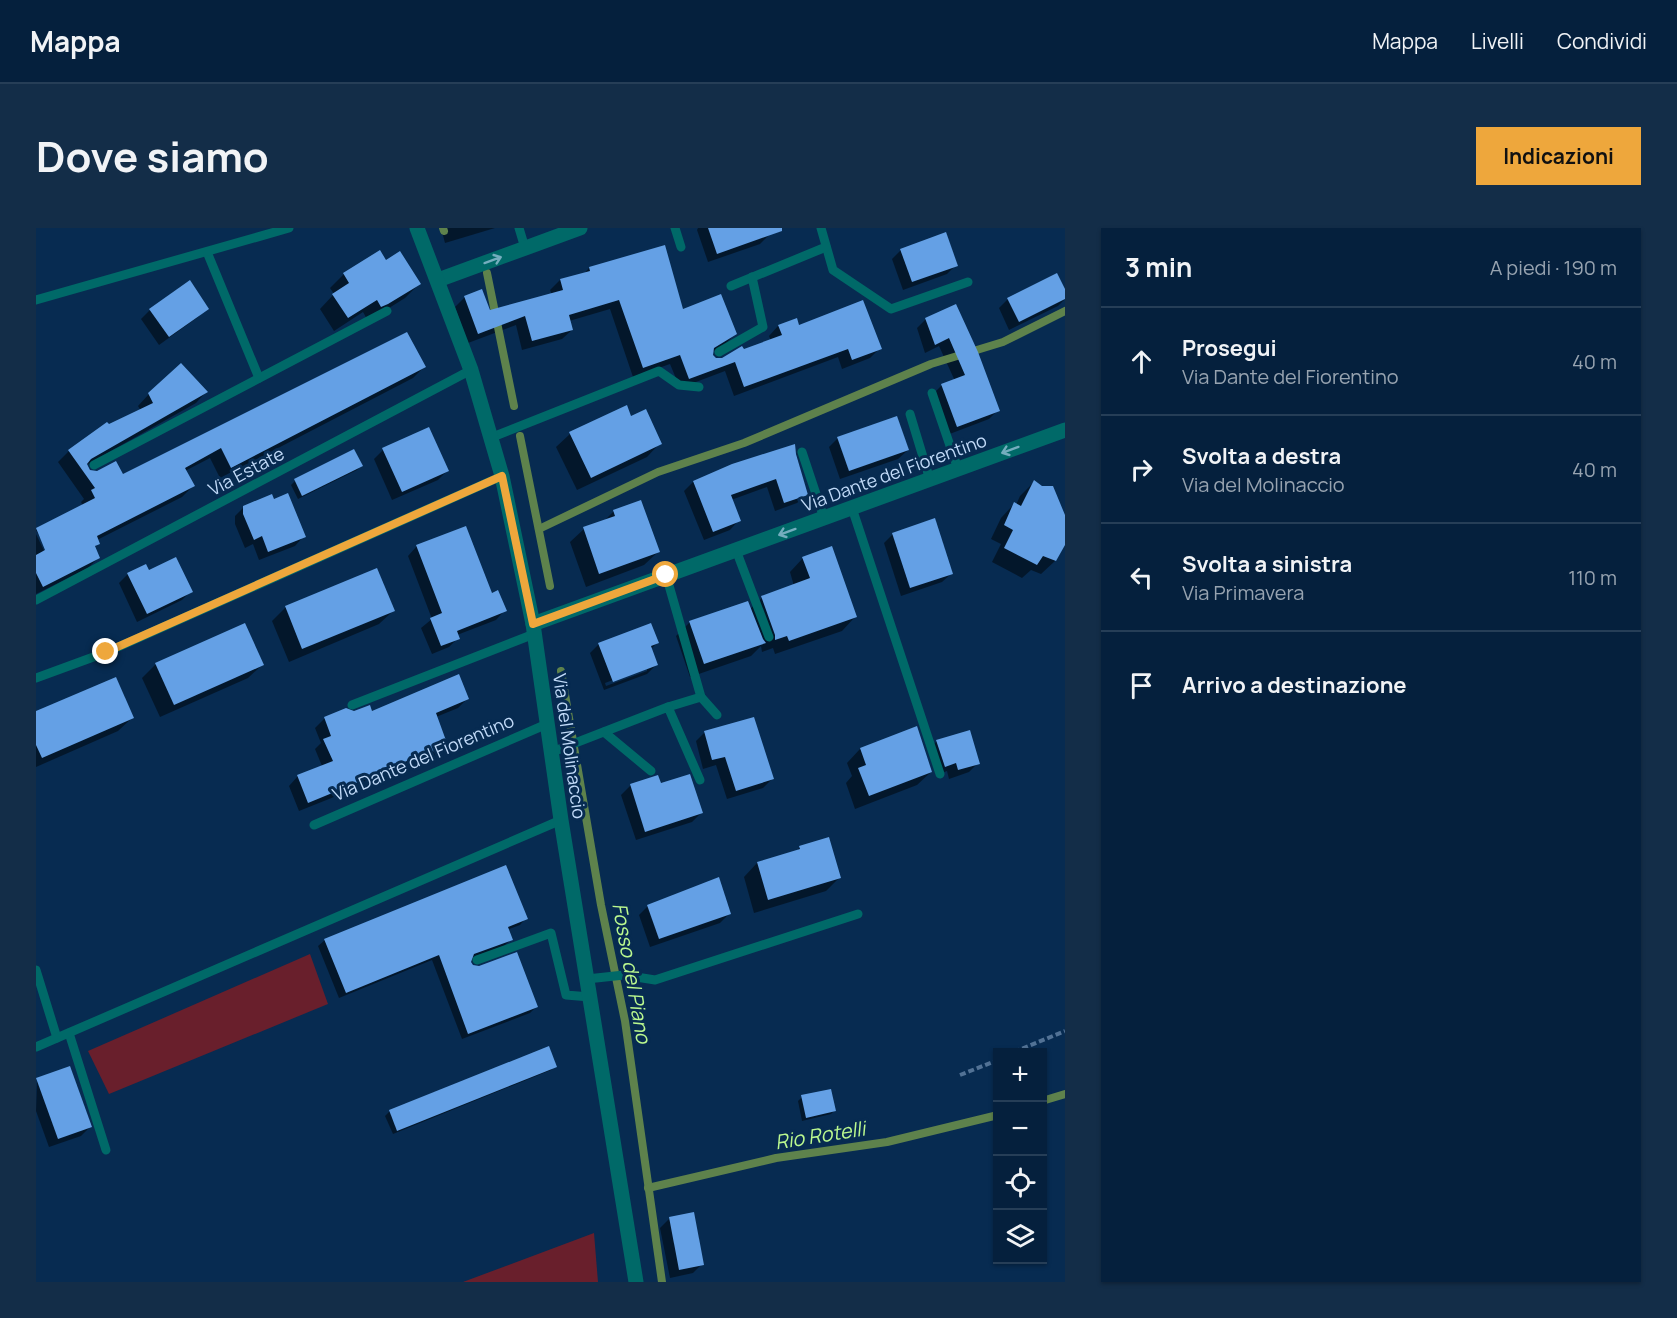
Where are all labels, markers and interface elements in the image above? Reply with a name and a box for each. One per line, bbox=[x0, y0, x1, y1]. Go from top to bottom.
text: Mappa bbox=[30, 22, 121, 60]
text: Mappa bbox=[1372, 27, 1438, 55]
text: Livelli bbox=[1471, 27, 1524, 55]
text: Condividi bbox=[1557, 27, 1647, 55]
text: Dove siamo bbox=[36, 127, 269, 185]
button: Indicazioni bbox=[1476, 127, 1641, 185]
text: 3 min bbox=[1125, 249, 1192, 285]
one-way arrow bbox=[483, 254, 502, 265]
text: A piedi · 190 m bbox=[1490, 254, 1617, 281]
text: Prosegui bbox=[1182, 333, 1277, 363]
icon: ahead bbox=[1125, 345, 1158, 378]
text: 40 m bbox=[1572, 348, 1617, 375]
text: Via Dante del Fiorentino bbox=[1182, 363, 1399, 390]
street label: Via Dante del Fiorentino bbox=[798, 427, 990, 517]
street label: Via Estate bbox=[204, 441, 288, 501]
text: Svolta a destra bbox=[1182, 441, 1341, 471]
one-way arrow bbox=[1001, 446, 1020, 457]
icon: right bbox=[1125, 453, 1158, 486]
text: 40 m bbox=[1572, 456, 1617, 483]
text: Via del Molinaccio bbox=[1182, 471, 1345, 498]
one-way arrow bbox=[779, 527, 797, 538]
text: Svolta a sinistra bbox=[1182, 549, 1352, 579]
route start bbox=[652, 561, 678, 587]
icon: left bbox=[1125, 561, 1158, 594]
text: 110 m bbox=[1568, 564, 1617, 591]
text: Via Primavera bbox=[1182, 579, 1304, 606]
route end bbox=[92, 638, 118, 664]
icon: arrive bbox=[1125, 669, 1158, 702]
text: Arrivo a destinazione bbox=[1182, 670, 1406, 700]
street label: Via del Molinaccio bbox=[548, 672, 592, 820]
street label: Via Dante del Fiorentino bbox=[329, 708, 517, 806]
water label: Fosso del Piano bbox=[606, 901, 658, 1046]
map controls bbox=[993, 1048, 1047, 1264]
button: + bbox=[993, 1048, 1047, 1102]
button: − bbox=[993, 1102, 1047, 1156]
water label: Rio Rotelli bbox=[773, 1114, 869, 1155]
button: locate bbox=[993, 1156, 1047, 1210]
button: layers bbox=[993, 1210, 1047, 1264]

